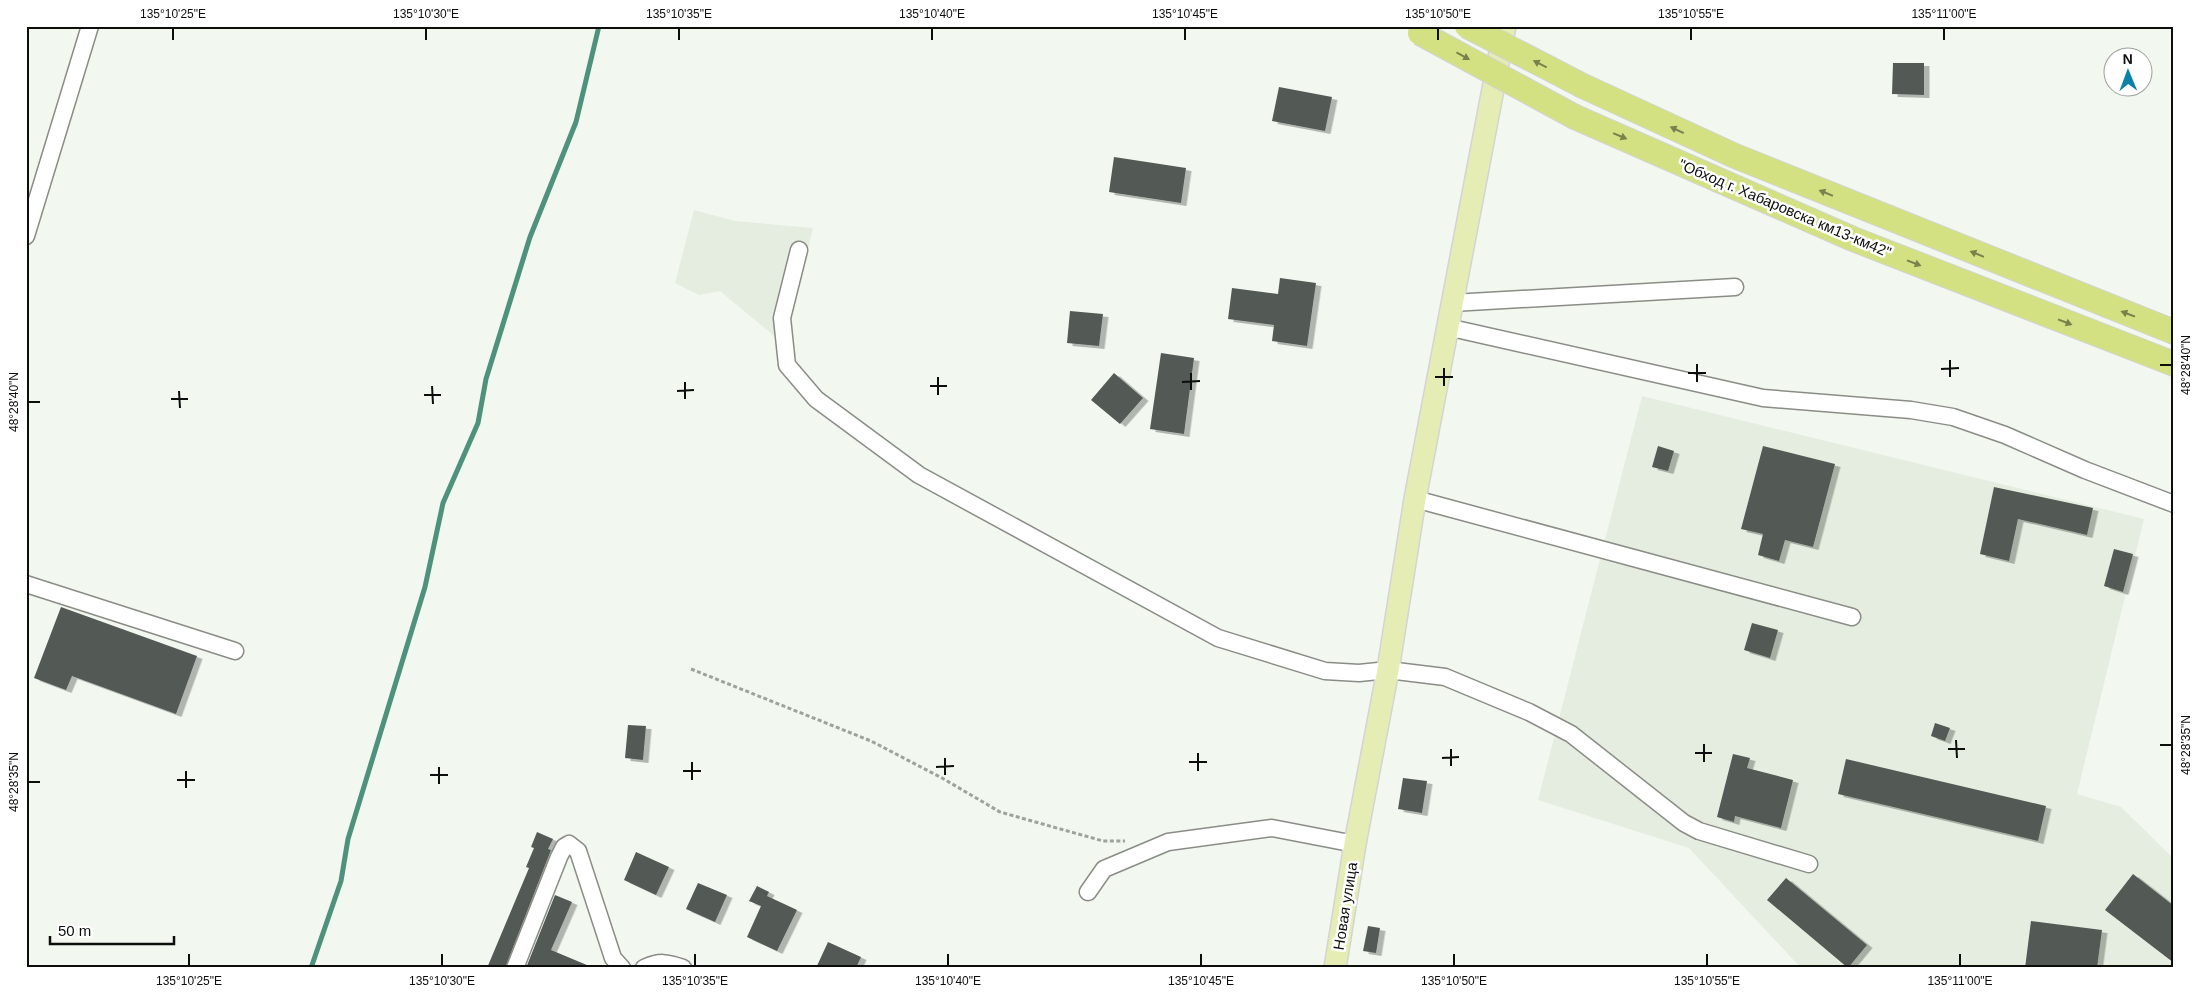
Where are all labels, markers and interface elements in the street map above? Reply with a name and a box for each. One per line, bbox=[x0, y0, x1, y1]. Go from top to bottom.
text: 135°10'25"E bbox=[140, 7, 206, 21]
text: 135°10'30"E bbox=[393, 7, 459, 21]
text: 135°10'35"E bbox=[646, 7, 712, 21]
text: 135°10'40"E bbox=[899, 7, 965, 21]
text: 135°10'45"E bbox=[1152, 7, 1218, 21]
text: 135°10'50"E bbox=[1405, 7, 1471, 21]
text: 135°10'55"E bbox=[1658, 7, 1724, 21]
text: 135°11'00"E bbox=[1911, 7, 1977, 21]
north arrow bbox=[2102, 48, 2152, 98]
text: N bbox=[2123, 51, 2133, 67]
one-way arrow bbox=[1455, 52, 1470, 60]
one-way arrow bbox=[1532, 60, 1547, 68]
one-way arrow bbox=[1670, 125, 1684, 133]
one-way arrow bbox=[1613, 133, 1627, 141]
street label: "Обход г. Хабаровска км13-км42" bbox=[1676, 155, 1894, 261]
one-way arrow bbox=[1819, 189, 1834, 197]
one-way arrow bbox=[1969, 250, 1984, 258]
one-way arrow bbox=[1907, 259, 1922, 267]
one-way arrow bbox=[2120, 310, 2135, 318]
one-way arrow bbox=[2058, 318, 2073, 326]
text: 48°28'40"N bbox=[2179, 335, 2193, 395]
text: 48°28'40"N bbox=[7, 372, 21, 432]
text: 48°28'35"N bbox=[2179, 715, 2193, 775]
text: 48°28'35"N bbox=[7, 752, 21, 812]
street label: Новая улица bbox=[1330, 860, 1360, 951]
scale bar bbox=[50, 914, 174, 946]
text: 50 m bbox=[58, 922, 91, 939]
text: 135°10'25"E bbox=[156, 974, 222, 988]
text: 135°10'30"E bbox=[409, 974, 475, 988]
text: 135°10'35"E bbox=[662, 974, 728, 988]
text: 135°10'40"E bbox=[915, 974, 981, 988]
text: 135°10'45"E bbox=[1168, 974, 1234, 988]
text: 135°10'50"E bbox=[1421, 974, 1487, 988]
text: 135°10'55"E bbox=[1674, 974, 1740, 988]
text: 135°11'00"E bbox=[1927, 974, 1993, 988]

